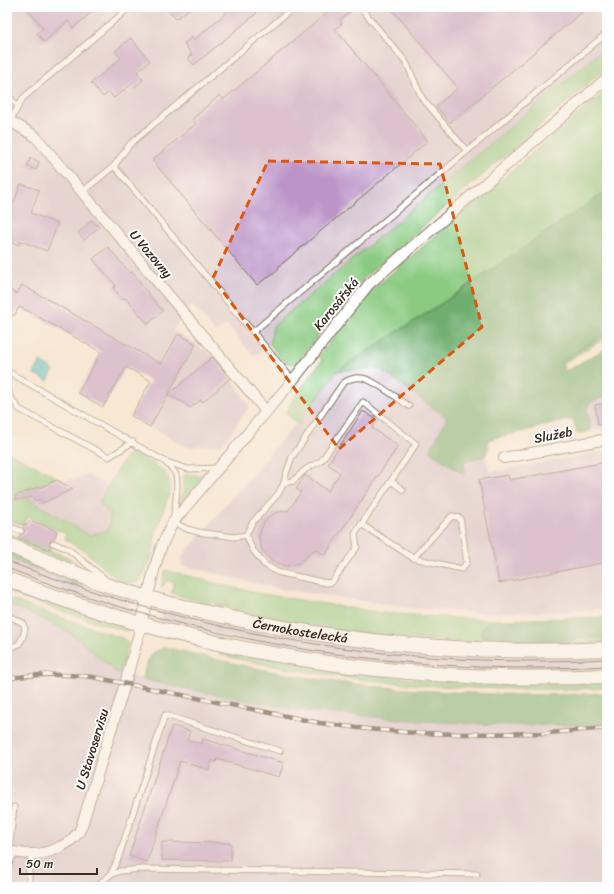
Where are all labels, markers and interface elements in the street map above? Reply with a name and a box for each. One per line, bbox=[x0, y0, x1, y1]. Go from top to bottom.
street label: U Vozovny bbox=[124, 224, 179, 284]
street label: Karosářská bbox=[307, 272, 365, 336]
street label: Služeb bbox=[532, 420, 574, 450]
street label: Černokostelecká bbox=[251, 611, 350, 649]
street label: U Stavoservisu bbox=[69, 706, 115, 792]
scale bar bbox=[20, 850, 97, 876]
text: 50 m bbox=[26, 853, 53, 875]

